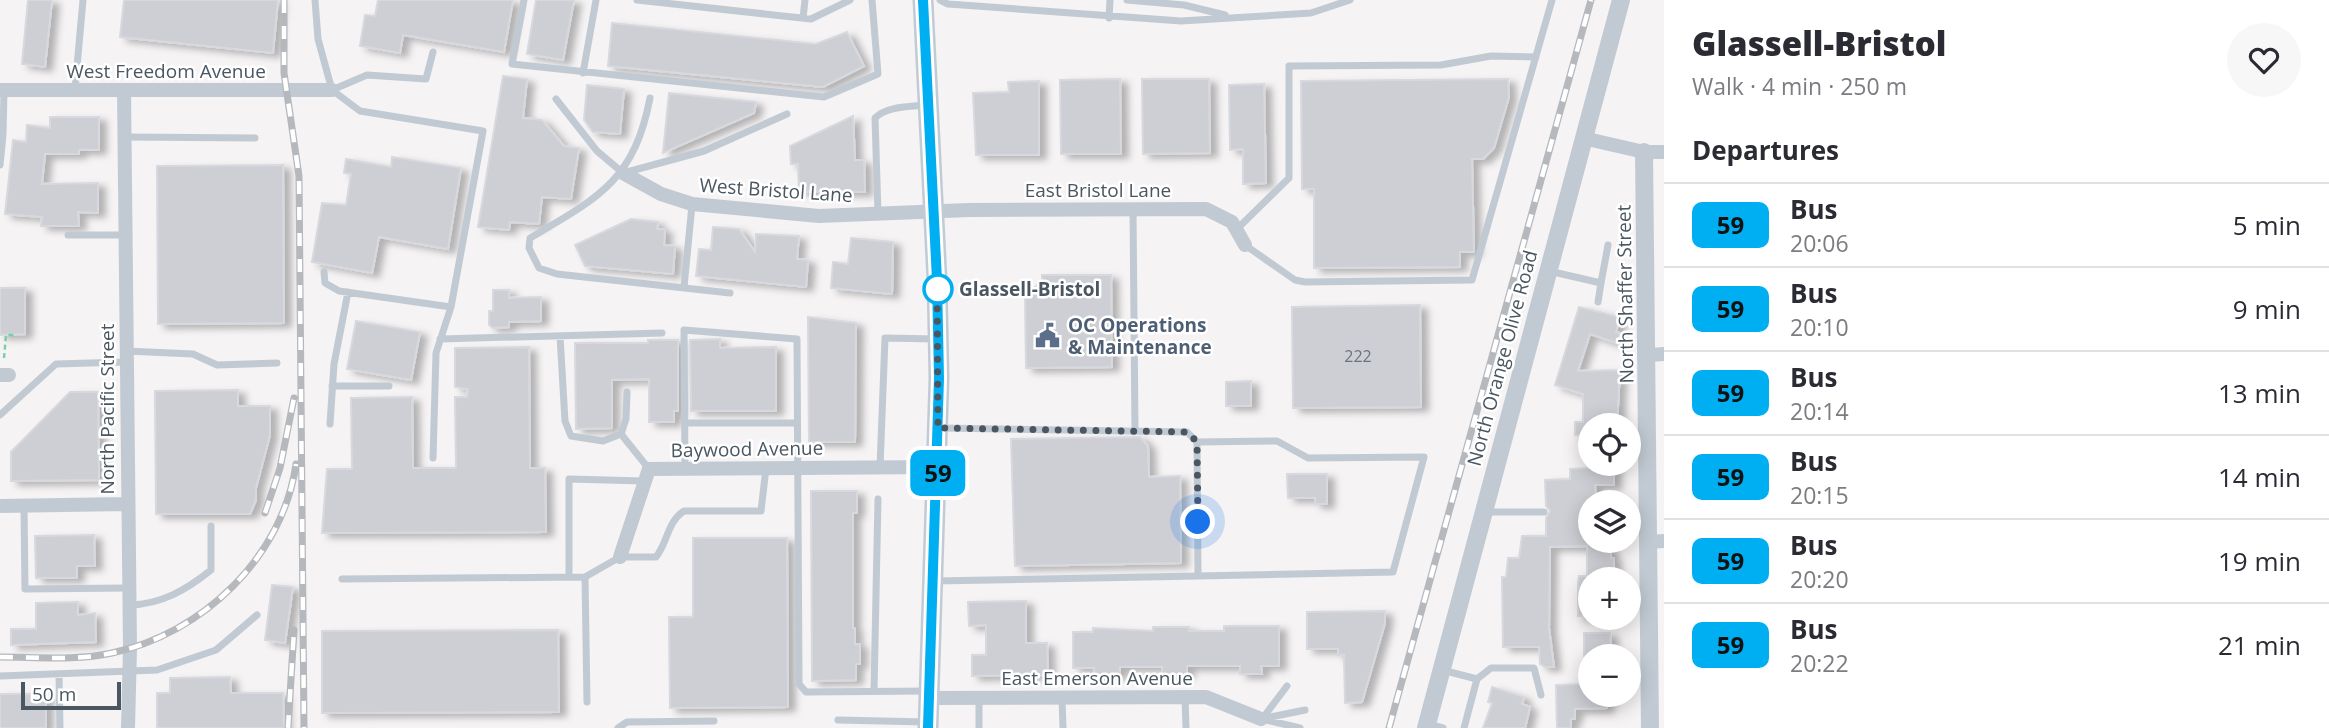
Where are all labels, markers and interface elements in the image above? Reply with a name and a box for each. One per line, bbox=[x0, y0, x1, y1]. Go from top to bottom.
text: Glassell-Bristol bbox=[1692, 21, 1946, 66]
button: heart bbox=[2227, 23, 2301, 97]
street label: West Freedom Avenue bbox=[66, 58, 266, 84]
text: Walk · 4 min · 250 m bbox=[1692, 70, 1907, 102]
text: Departures bbox=[1692, 132, 1839, 168]
street label: West Bristol Lane bbox=[698, 172, 854, 208]
street label: East Bristol Lane bbox=[1025, 177, 1171, 203]
text: Bus bbox=[1790, 191, 1837, 227]
street label: North Shaffer Street bbox=[1610, 204, 1640, 384]
text: 5 min bbox=[2233, 207, 2301, 243]
text: 59 bbox=[1717, 208, 1744, 241]
text: 20:06 bbox=[1790, 227, 1849, 259]
street label: North Orange Olive Road bbox=[1461, 247, 1543, 469]
marker: Glassell-Bristol bbox=[923, 274, 953, 304]
text: Bus bbox=[1790, 275, 1837, 311]
place label: Glassell-Bristol bbox=[959, 276, 1100, 302]
text: 9 min bbox=[2233, 291, 2301, 327]
text: 59 bbox=[1717, 292, 1744, 325]
text: 20:10 bbox=[1790, 311, 1849, 343]
place label: OC Operations & Maintenance bbox=[1068, 312, 1212, 360]
public building icon: OC Operations & Maintenance bbox=[1034, 322, 1062, 350]
street label: North Pacific Street bbox=[94, 323, 120, 495]
house number: 222 bbox=[1344, 345, 1372, 367]
text: Bus bbox=[1790, 359, 1837, 395]
text: 13 min bbox=[2218, 375, 2301, 411]
text: 59 bbox=[1717, 376, 1744, 409]
text: 20:14 bbox=[1790, 395, 1849, 427]
map controls bbox=[1578, 413, 1641, 707]
button: locate bbox=[1578, 413, 1641, 476]
street label: Baywood Avenue bbox=[670, 435, 824, 463]
text: Bus bbox=[1790, 443, 1837, 479]
line badge: 59 bbox=[906, 450, 970, 496]
text: 59 bbox=[924, 456, 952, 489]
text: 14 min bbox=[2218, 459, 2301, 495]
text: 59 bbox=[1717, 460, 1744, 493]
text: 20:15 bbox=[1790, 479, 1849, 511]
button: layers bbox=[1578, 490, 1641, 553]
your location bbox=[1180, 504, 1215, 539]
text: Bus bbox=[1790, 527, 1837, 563]
text: 19 min bbox=[2218, 543, 2301, 579]
text: 59 bbox=[1717, 544, 1744, 577]
text: 20:20 bbox=[1790, 563, 1849, 595]
button: + bbox=[1578, 567, 1641, 630]
text: Bus bbox=[1790, 611, 1837, 647]
text: 21 min bbox=[2218, 627, 2301, 663]
text: 59 bbox=[1717, 628, 1744, 661]
button: − bbox=[1578, 644, 1641, 707]
text: 20:22 bbox=[1790, 647, 1849, 679]
street label: East Emerson Avenue bbox=[1001, 665, 1193, 691]
scale bar bbox=[21, 679, 121, 711]
text: 50 m bbox=[32, 681, 76, 707]

